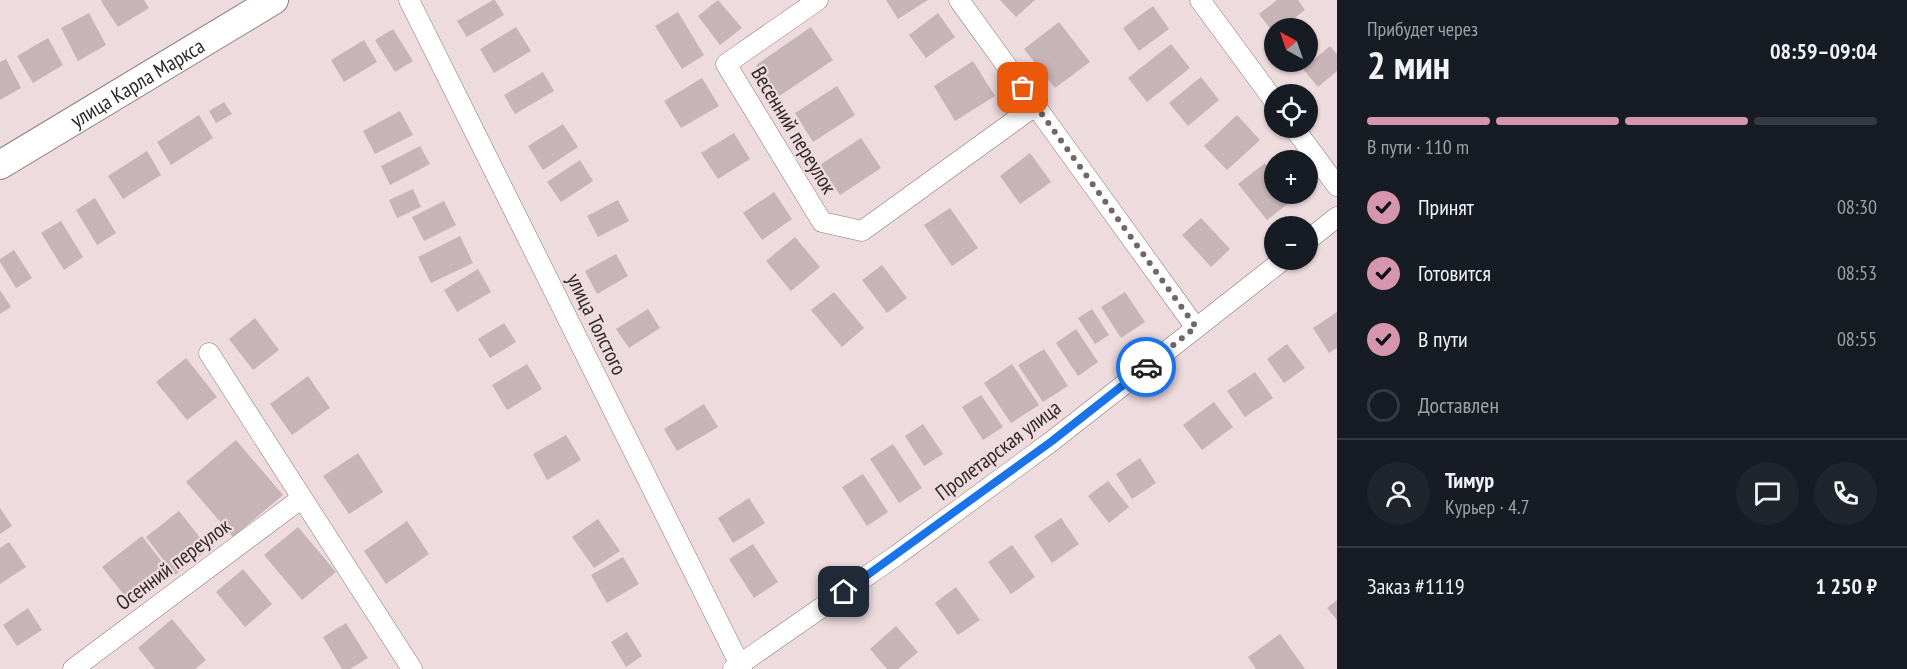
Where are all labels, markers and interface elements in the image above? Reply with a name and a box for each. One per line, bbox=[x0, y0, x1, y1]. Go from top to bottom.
text: Прибудет через bbox=[1367, 16, 1478, 42]
north arrow bbox=[1264, 18, 1318, 72]
map controls bbox=[1264, 18, 1318, 270]
street label: улица Карла Маркса bbox=[65, 32, 209, 133]
text: 08:59–09:04 bbox=[1770, 37, 1877, 65]
text: 2 мин bbox=[1367, 39, 1450, 90]
street label: Весенний переулок bbox=[745, 61, 843, 199]
pin bbox=[997, 62, 1048, 113]
icon: bag bbox=[1006, 71, 1039, 104]
button: locate bbox=[1264, 84, 1318, 138]
text: В пути · 110 m bbox=[1367, 134, 1469, 160]
button: + bbox=[1264, 150, 1318, 204]
icon: check bbox=[1367, 191, 1400, 224]
text: Принят bbox=[1418, 193, 1474, 221]
text: 08:30 bbox=[1837, 194, 1877, 220]
button: − bbox=[1264, 216, 1318, 270]
icon: check bbox=[1367, 257, 1400, 290]
text: Готовится bbox=[1418, 259, 1491, 287]
text: 08:53 bbox=[1837, 260, 1877, 286]
street label: улица Толстого bbox=[561, 269, 633, 379]
icon: check bbox=[1367, 323, 1400, 356]
text: В пути bbox=[1418, 325, 1468, 353]
text: 08:55 bbox=[1837, 326, 1877, 352]
courier bbox=[1116, 337, 1176, 397]
icon: car bbox=[1130, 351, 1163, 384]
text: Доставлен bbox=[1418, 391, 1499, 419]
street label: Пролетарская улица bbox=[930, 394, 1066, 506]
button: person bbox=[1367, 462, 1430, 525]
button: chat bbox=[1736, 462, 1799, 525]
button: phone bbox=[1814, 462, 1877, 525]
text: Тимур bbox=[1445, 466, 1494, 494]
text: Курьер · 4.7 bbox=[1445, 494, 1530, 520]
street label: Осенний переулок bbox=[110, 512, 236, 616]
pin bbox=[818, 566, 869, 617]
text: Заказ #1119 bbox=[1367, 572, 1465, 600]
text: 1 250 ₽ bbox=[1815, 572, 1877, 600]
icon: home bbox=[827, 575, 860, 608]

